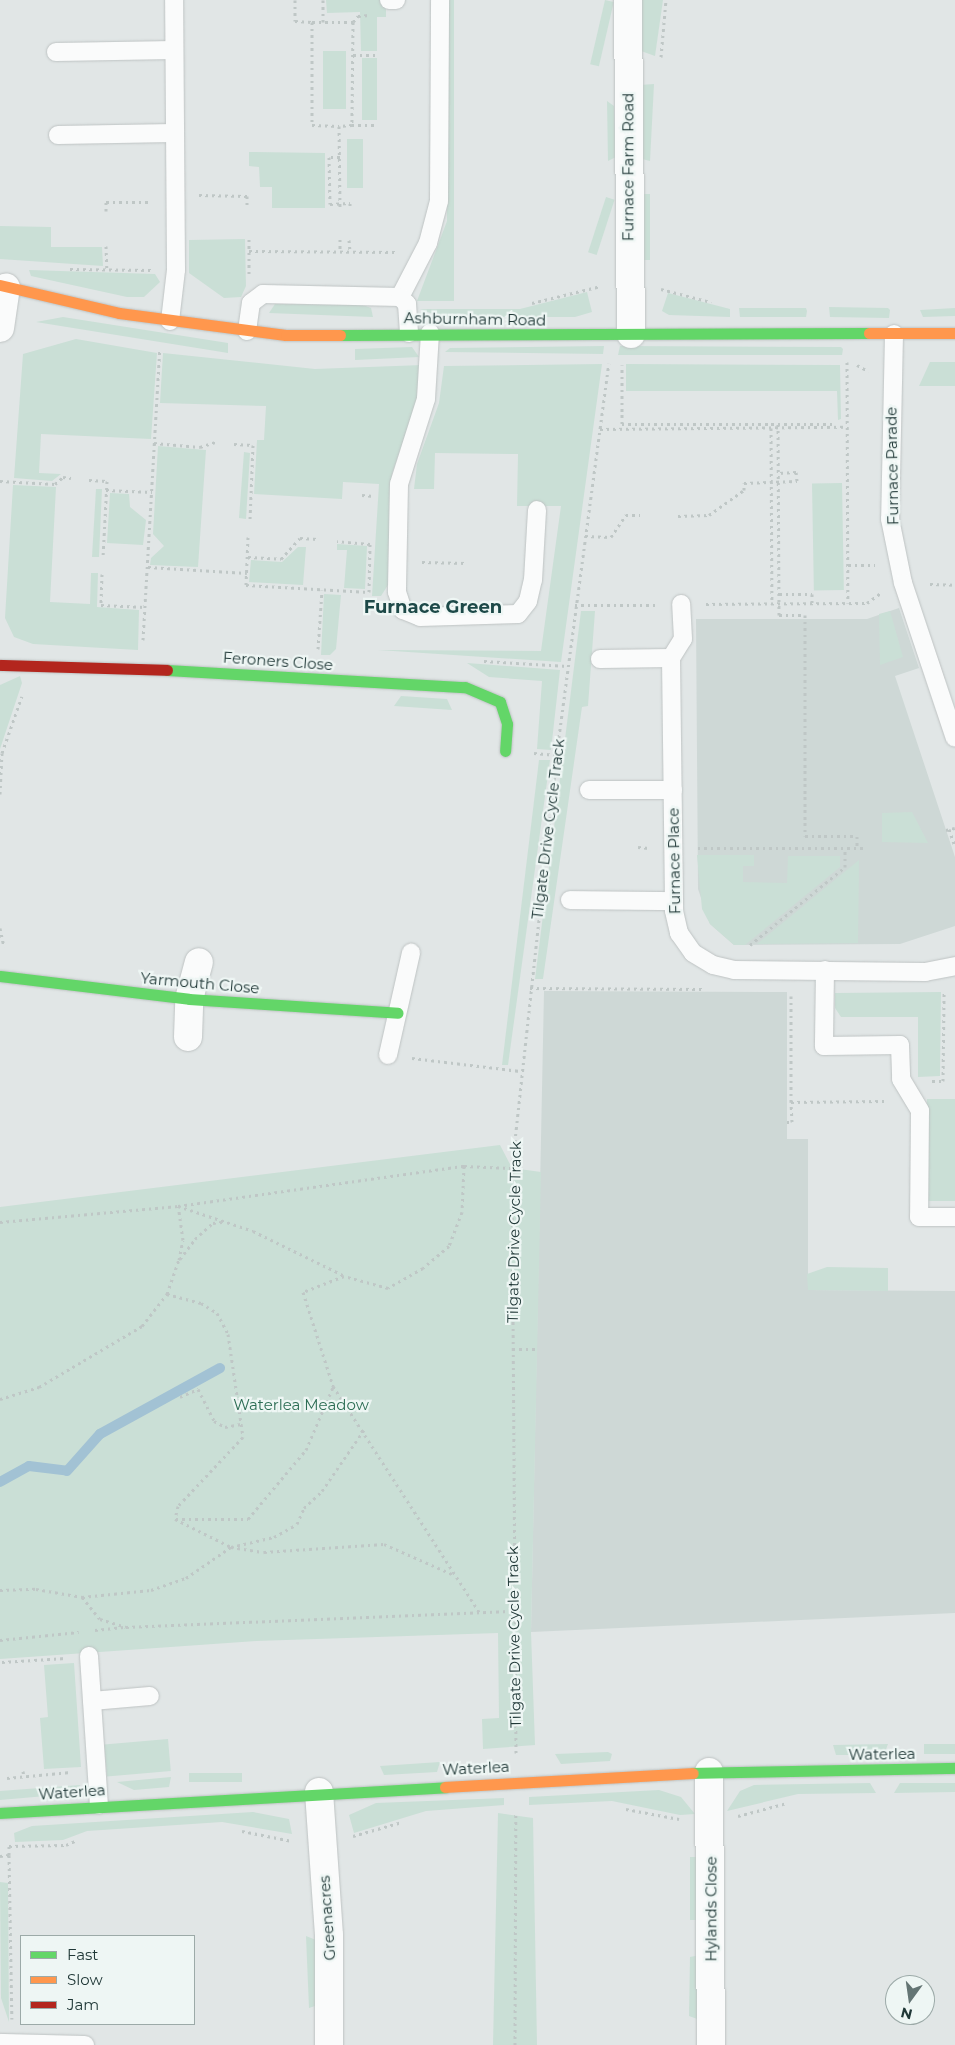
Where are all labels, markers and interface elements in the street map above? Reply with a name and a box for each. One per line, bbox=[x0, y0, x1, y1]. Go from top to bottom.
street label: Furnace Farm Road bbox=[619, 93, 637, 241]
street label: Ashburnham Road bbox=[404, 309, 546, 329]
street label: Furnace Parade bbox=[882, 407, 902, 525]
district label: Furnace Green bbox=[364, 596, 502, 618]
street label: Feroners Close bbox=[222, 648, 334, 674]
street label: Tilgate Drive Cycle Track bbox=[528, 738, 568, 920]
street label: Furnace Place bbox=[664, 808, 684, 914]
street label: Yarmouth Close bbox=[140, 969, 260, 997]
street label: Tilgate Drive Cycle Track bbox=[503, 1141, 525, 1323]
park label: Waterlea Meadow bbox=[233, 1396, 369, 1414]
street label: Tilgate Drive Cycle Track bbox=[503, 1546, 525, 1728]
street label: Waterlea bbox=[848, 1744, 916, 1764]
street label: Waterlea bbox=[442, 1757, 510, 1779]
street label: Waterlea bbox=[38, 1781, 106, 1803]
street label: Hylands Close bbox=[702, 1856, 720, 1962]
street label: Greenacres bbox=[315, 1875, 339, 1961]
legend bbox=[20, 1935, 195, 2025]
text: Fast bbox=[67, 1945, 98, 1964]
text: Slow bbox=[67, 1970, 103, 1989]
north arrow bbox=[885, 1975, 935, 2025]
text: Jam bbox=[67, 1995, 99, 2014]
text: N bbox=[899, 2003, 914, 2024]

